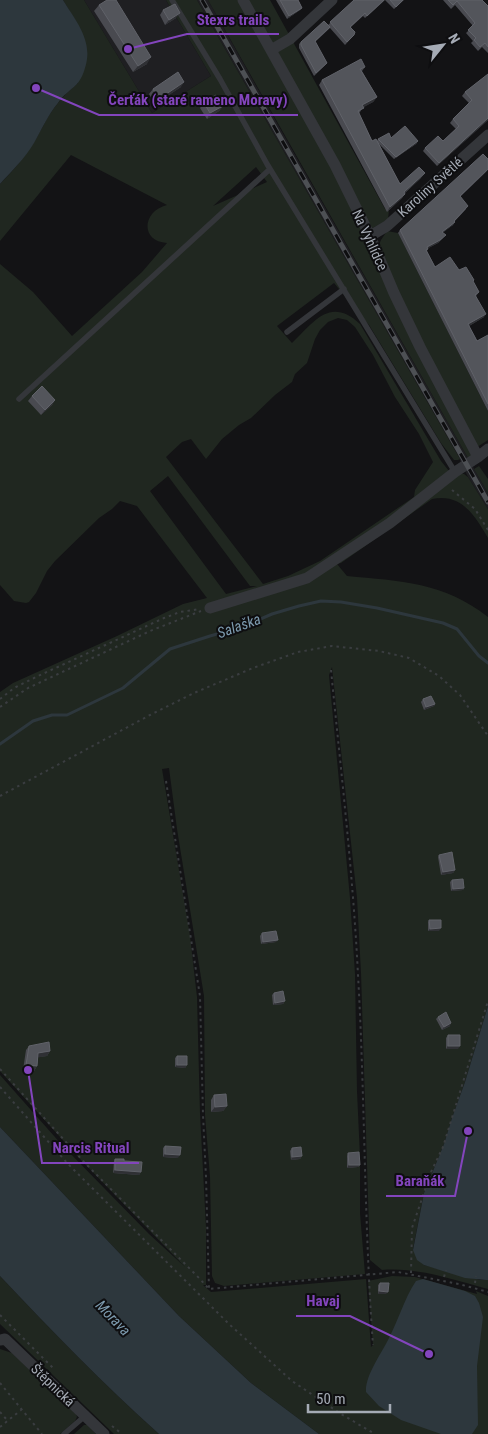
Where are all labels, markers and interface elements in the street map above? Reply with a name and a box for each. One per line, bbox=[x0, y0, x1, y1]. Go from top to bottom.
callout: Stexrs trails bbox=[187, 4, 279, 34]
text: Stexrs trails bbox=[197, 11, 270, 29]
north arrow bbox=[418, 20, 468, 70]
text: N bbox=[445, 31, 463, 46]
callout: Čerťák (staré rameno Moravy) bbox=[99, 85, 298, 115]
text: Čerťák (staré rameno Moravy) bbox=[108, 91, 288, 109]
street label: Karoliny Světlé bbox=[394, 154, 466, 220]
street label: Na Vyhlídce bbox=[349, 207, 391, 273]
water label: Salaška bbox=[215, 610, 263, 642]
callout: Narcis Ritual bbox=[42, 1133, 139, 1163]
text: Narcis Ritual bbox=[53, 1139, 129, 1157]
callout: Baraňák bbox=[386, 1166, 455, 1196]
text: Baraňák bbox=[396, 1172, 445, 1190]
callout: Havaj bbox=[296, 1286, 350, 1316]
text: Havaj bbox=[306, 1292, 340, 1310]
water label: Morava bbox=[92, 1297, 134, 1340]
street label: Štěpnická bbox=[28, 1360, 79, 1410]
scale bar bbox=[308, 1382, 390, 1414]
text: 50 m bbox=[316, 1390, 346, 1408]

